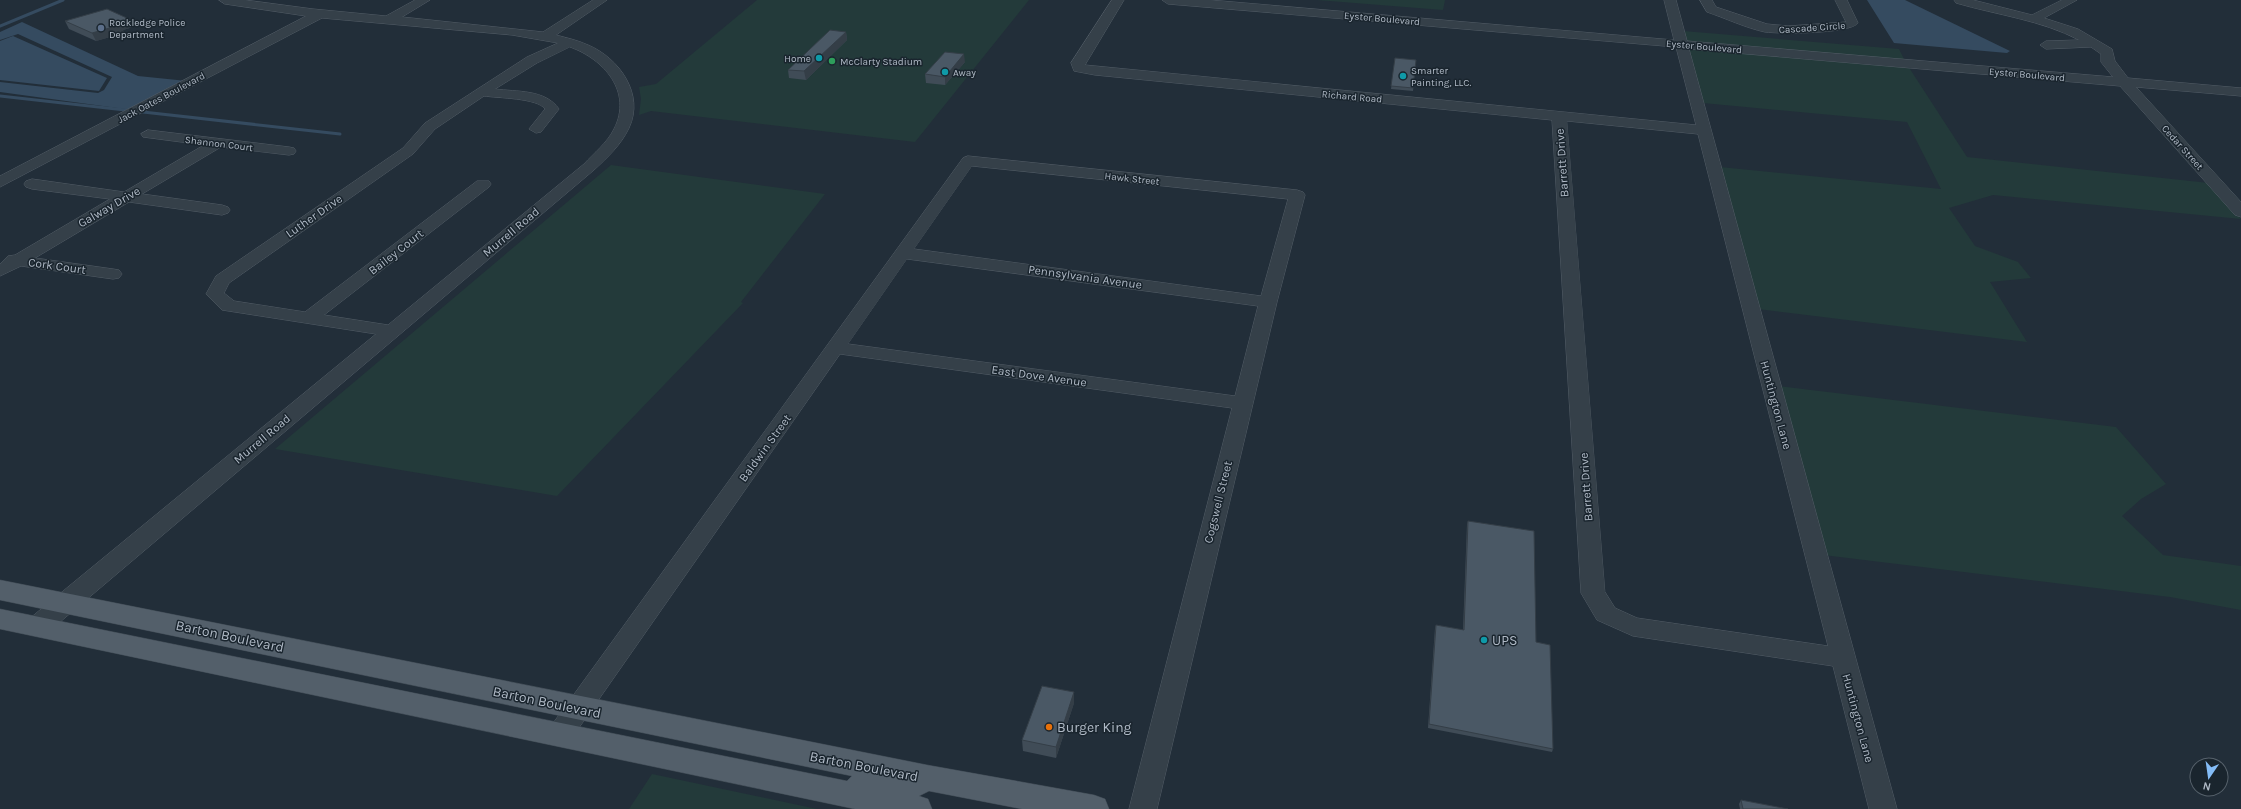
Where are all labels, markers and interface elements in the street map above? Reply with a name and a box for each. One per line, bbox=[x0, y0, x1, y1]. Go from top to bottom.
street label: Eyster Boulevard bbox=[1343, 10, 1420, 28]
place label: Rockledge Police Department bbox=[109, 17, 185, 41]
street label: Cascade Circle bbox=[1778, 20, 1846, 36]
marker: Rockledge Police Department bbox=[96, 23, 106, 33]
street label: Eyster Boulevard bbox=[1665, 38, 1742, 56]
place label: Home bbox=[784, 53, 811, 65]
marker: Home bbox=[814, 53, 824, 63]
marker: McClarty Stadium bbox=[827, 56, 837, 66]
place label: McClarty Stadium bbox=[840, 56, 922, 68]
place label: Smarter Painting, LLC. bbox=[1411, 65, 1471, 89]
street label: Eyster Boulevard bbox=[1988, 66, 2065, 84]
marker: Away bbox=[940, 67, 950, 77]
place label: Away bbox=[953, 67, 976, 79]
street label: Jack Oates Boulevard bbox=[116, 70, 207, 126]
marker: Smarter Painting, LLC. bbox=[1398, 71, 1408, 81]
street label: Richard Road bbox=[1321, 88, 1383, 106]
street label: Cedar Street bbox=[2159, 123, 2206, 173]
street label: Barrett Drive bbox=[1553, 128, 1571, 198]
street label: Shannon Court bbox=[184, 134, 254, 154]
street label: Hawk Street bbox=[1104, 170, 1160, 188]
street label: Galway Drive bbox=[75, 184, 143, 230]
street label: Luther Drive bbox=[283, 191, 345, 241]
street label: Murrell Road bbox=[480, 204, 542, 260]
street label: Bailey Court bbox=[366, 226, 427, 278]
street label: Cork Court bbox=[27, 255, 87, 277]
street label: Pennsylvania Avenue bbox=[1027, 262, 1143, 292]
street label: Huntington Lane bbox=[1757, 359, 1795, 451]
street label: East Dove Avenue bbox=[990, 362, 1088, 390]
street label: Murrell Road bbox=[231, 411, 293, 467]
street label: Baldwin Street bbox=[736, 411, 794, 484]
street label: Barrett Drive bbox=[1577, 452, 1595, 522]
street label: Cogswell Street bbox=[1201, 459, 1235, 545]
street label: Barton Boulevard bbox=[174, 617, 286, 656]
place label: UPS bbox=[1492, 632, 1517, 649]
marker: UPS bbox=[1479, 635, 1489, 645]
street label: Huntington Lane bbox=[1839, 672, 1877, 764]
street label: Barton Boulevard bbox=[491, 683, 603, 722]
place label: Burger King bbox=[1057, 719, 1132, 736]
marker: Burger King bbox=[1044, 722, 1054, 732]
street label: Barton Boulevard bbox=[808, 748, 920, 785]
north arrow bbox=[2189, 757, 2229, 797]
text: N bbox=[2202, 779, 2212, 793]

